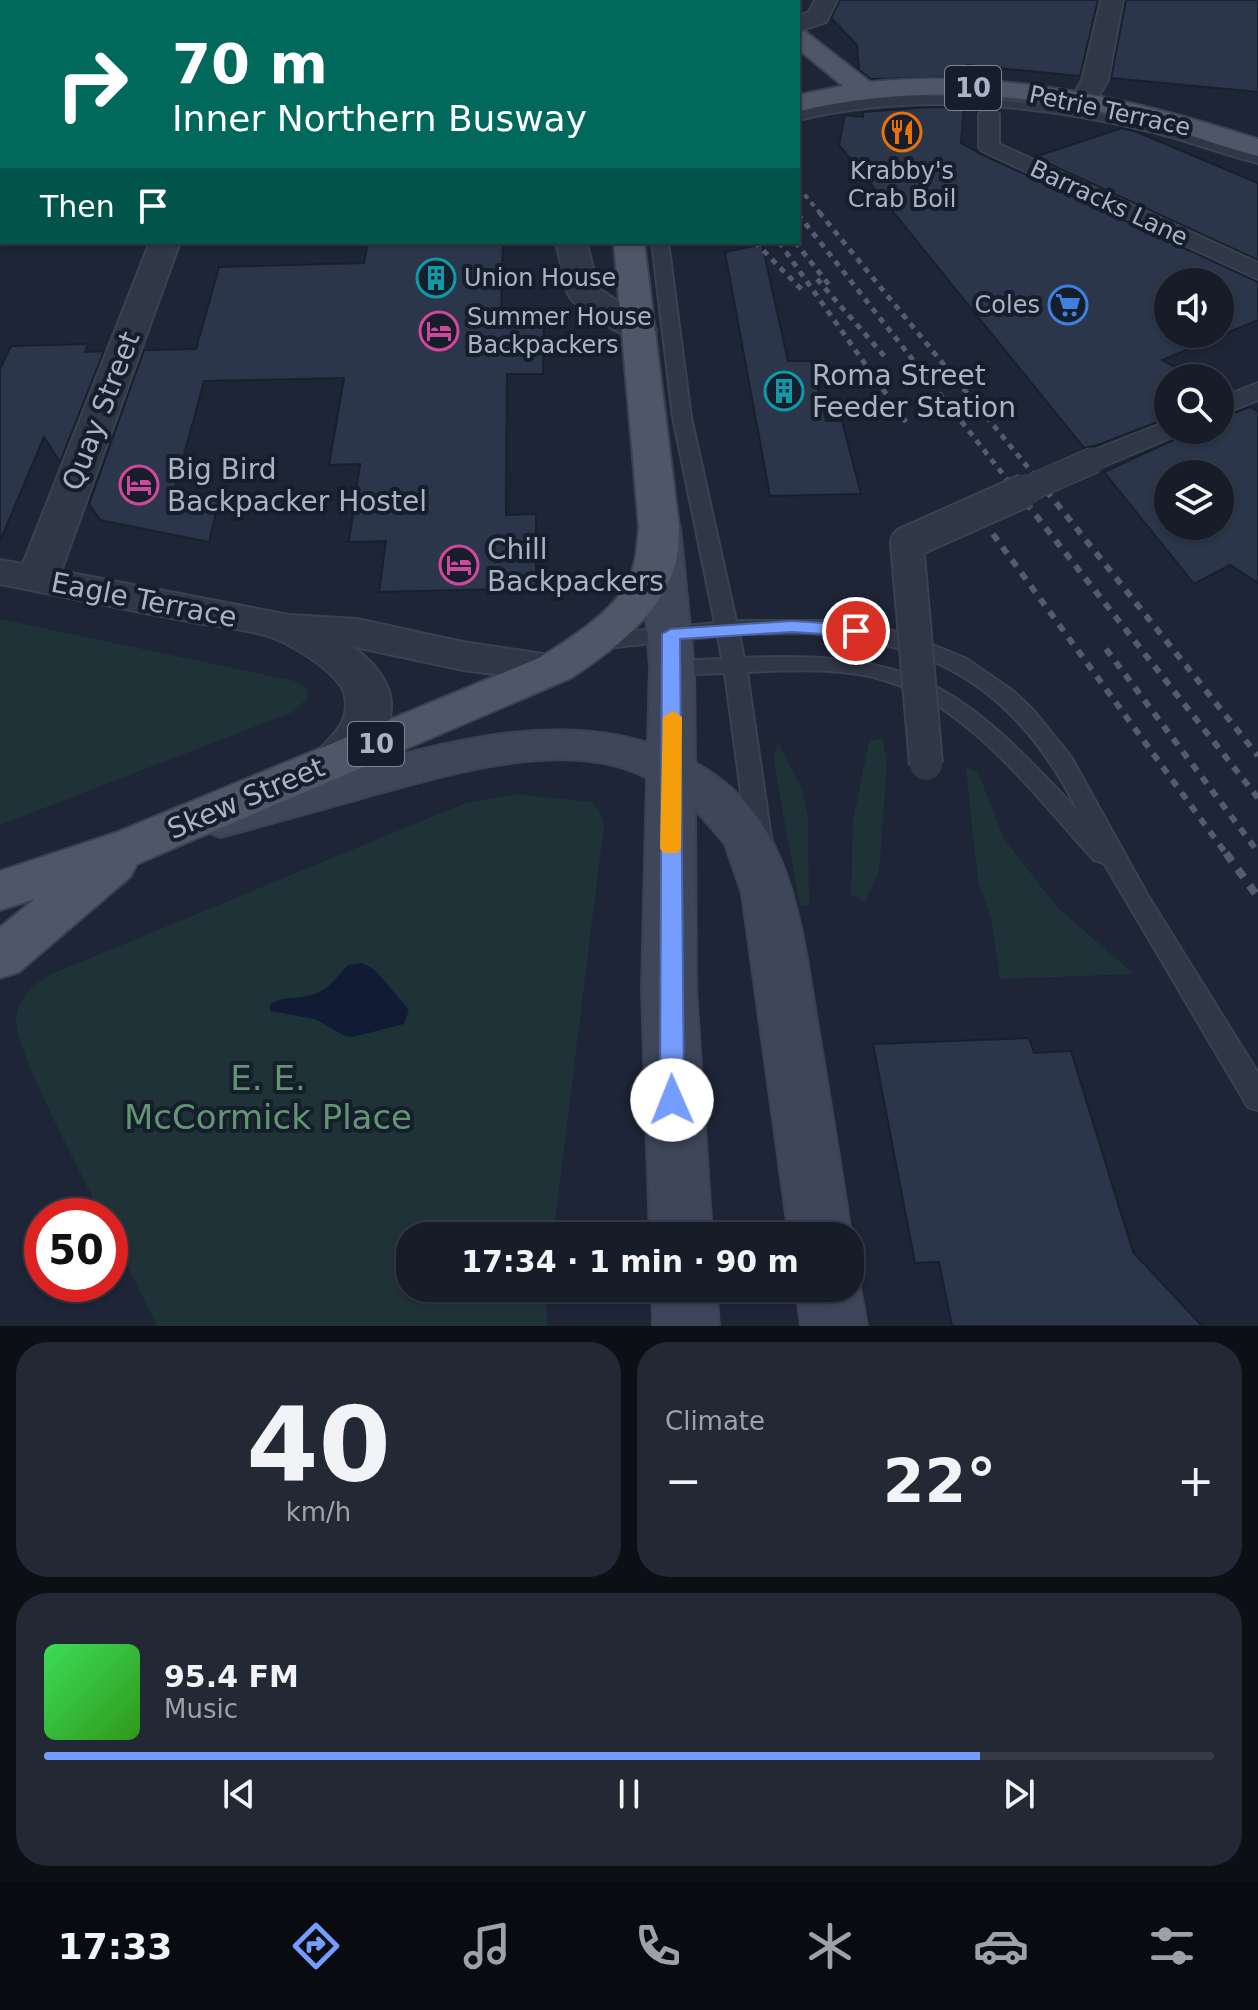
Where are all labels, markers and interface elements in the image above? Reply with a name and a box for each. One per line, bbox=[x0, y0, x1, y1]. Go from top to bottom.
text: 70 m bbox=[172, 31, 328, 96]
icon: right bbox=[40, 32, 144, 136]
road number: 10 bbox=[945, 66, 1001, 110]
street label: Petrie Terrace bbox=[1027, 80, 1193, 142]
text: Inner Northern Busway bbox=[172, 98, 587, 139]
restaurant icon: Krabby's Crab Boil bbox=[881, 111, 923, 153]
street label: Barracks Lane bbox=[1026, 154, 1192, 252]
place label: Krabby's Crab Boil bbox=[848, 157, 956, 213]
icon: arrive bbox=[131, 184, 175, 228]
text: Then bbox=[40, 189, 115, 224]
building icon: Union House bbox=[415, 257, 457, 299]
place label: Union House bbox=[464, 264, 616, 292]
map controls bbox=[1154, 268, 1234, 540]
button: sound bbox=[1154, 268, 1234, 348]
supermarket icon: Coles bbox=[1047, 284, 1089, 326]
place label: Coles bbox=[975, 291, 1040, 319]
place label: Summer House Backpackers bbox=[467, 303, 652, 359]
hotel icon: Summer House Backpackers bbox=[418, 310, 460, 352]
street label: Quay Street bbox=[56, 327, 146, 495]
place label: Roma Street Feeder Station bbox=[812, 359, 1016, 424]
button: search bbox=[1154, 364, 1234, 444]
building icon: Roma Street Feeder Station bbox=[763, 370, 805, 412]
place label: Big Bird Backpacker Hostel bbox=[167, 453, 427, 518]
button: layers bbox=[1154, 460, 1234, 540]
hotel icon: Big Bird Backpacker Hostel bbox=[118, 464, 160, 506]
place label: Chill Backpackers bbox=[487, 533, 664, 598]
hotel icon: Chill Backpackers bbox=[438, 544, 480, 586]
street label: Eagle Terrace bbox=[48, 566, 240, 634]
pin bbox=[822, 597, 890, 665]
icon: arrive bbox=[834, 609, 878, 653]
road number: 10 bbox=[348, 722, 404, 766]
street label: Skew Street bbox=[163, 750, 329, 846]
park label: E. E. McCormick Place bbox=[124, 1058, 412, 1137]
position arrow bbox=[630, 1058, 714, 1142]
speed limit sign: 50 bbox=[24, 1198, 128, 1302]
text: 17:34 · 1 min · 90 m bbox=[461, 1244, 799, 1279]
text: 40 bbox=[246, 1384, 391, 1506]
text: Climate bbox=[665, 1406, 765, 1436]
text: 22° bbox=[883, 1446, 996, 1516]
text: − bbox=[665, 1455, 702, 1506]
text: + bbox=[1177, 1455, 1214, 1506]
text: km/h bbox=[286, 1497, 351, 1527]
text: 95.4 FM bbox=[164, 1659, 299, 1694]
text: Music bbox=[164, 1694, 238, 1724]
icon: previous bbox=[217, 1772, 261, 1816]
icon: pause bbox=[607, 1772, 651, 1816]
icon: next bbox=[997, 1772, 1041, 1816]
icon: directions bbox=[288, 1918, 344, 1974]
icon: music bbox=[459, 1918, 515, 1974]
icon: phone bbox=[630, 1918, 686, 1974]
icon: climate bbox=[802, 1918, 858, 1974]
icon: car bbox=[973, 1918, 1029, 1974]
icon: filters bbox=[1144, 1918, 1200, 1974]
text: 17:33 bbox=[58, 1926, 172, 1967]

